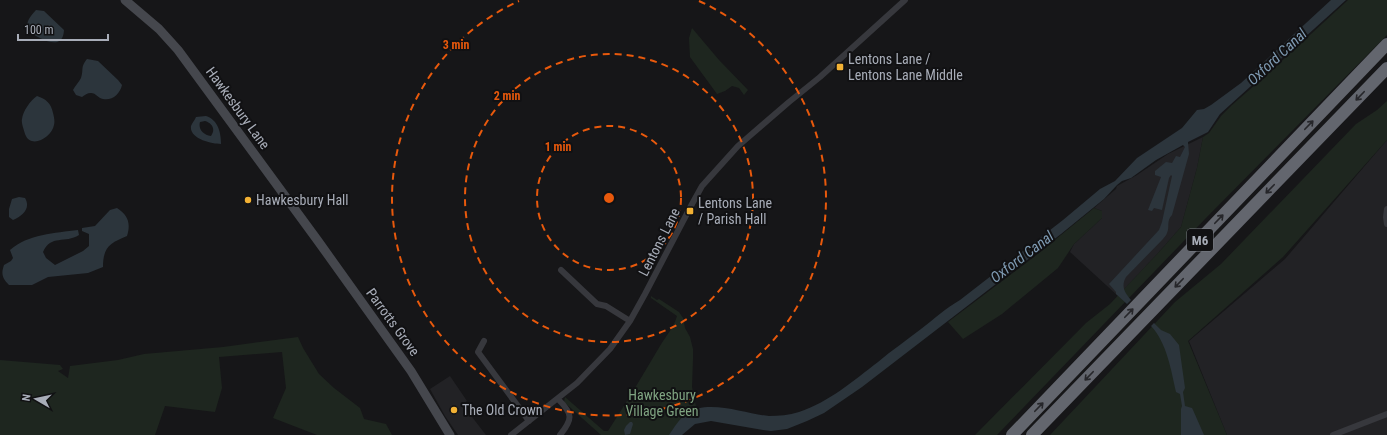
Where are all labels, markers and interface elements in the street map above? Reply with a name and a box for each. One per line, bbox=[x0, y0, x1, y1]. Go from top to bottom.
scale bar bbox=[18, 16, 108, 42]
text: 100 m bbox=[24, 23, 54, 37]
water label: Oxford Canal bbox=[1244, 25, 1311, 89]
text: 3 min bbox=[443, 38, 469, 52]
place label: Lentons Lane / Lentons Lane Middle bbox=[848, 51, 963, 83]
marker: Lentons Lane / Lentons Lane Middle bbox=[835, 62, 845, 72]
street label: Hawkesbury Lane bbox=[203, 64, 273, 152]
text: 2 min bbox=[494, 89, 520, 103]
one-way arrow bbox=[1355, 91, 1365, 101]
one-way arrow bbox=[1304, 121, 1313, 131]
text: 1 min bbox=[545, 140, 571, 154]
one-way arrow bbox=[1265, 184, 1275, 194]
centre of rings bbox=[602, 191, 616, 205]
place label: Hawkesbury Hall bbox=[256, 192, 349, 208]
marker: Hawkesbury Hall bbox=[243, 195, 253, 205]
place label: Lentons Lane / Parish Hall bbox=[698, 195, 773, 227]
street label: Lentons Lane bbox=[635, 205, 683, 279]
marker: Lentons Lane / Parish Hall bbox=[685, 206, 695, 216]
one-way arrow bbox=[1214, 214, 1224, 224]
water label: Oxford Canal bbox=[987, 227, 1058, 287]
road number: M6 bbox=[1187, 229, 1213, 251]
one-way arrow bbox=[1175, 278, 1184, 288]
street label: Parrotts Grove bbox=[363, 285, 423, 359]
one-way arrow bbox=[1124, 308, 1134, 318]
one-way arrow bbox=[1084, 371, 1094, 381]
north arrow bbox=[16, 379, 56, 419]
park label: Hawkesbury Village Green bbox=[625, 387, 699, 419]
text: N bbox=[20, 393, 34, 402]
place label: The Old Crown bbox=[462, 402, 543, 418]
one-way arrow bbox=[1034, 402, 1044, 412]
marker: The Old Crown bbox=[449, 405, 459, 415]

